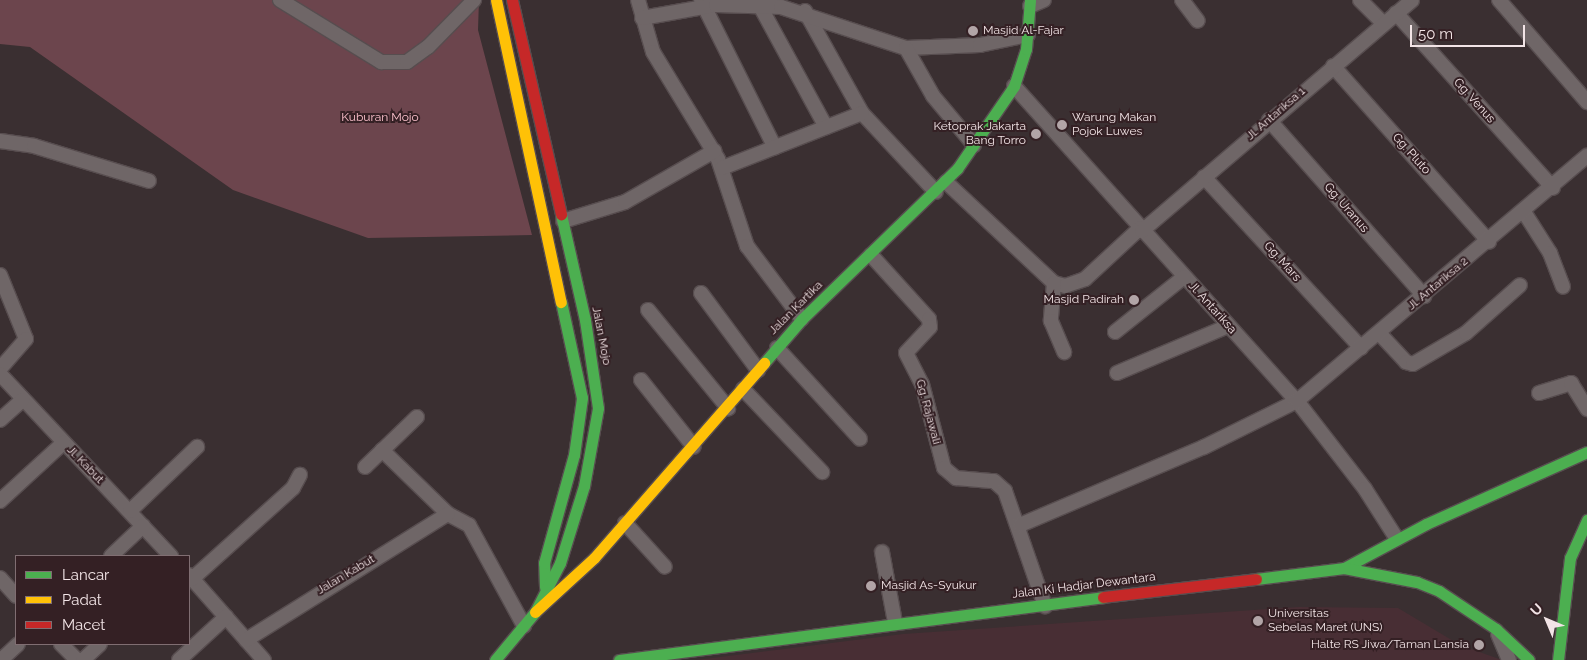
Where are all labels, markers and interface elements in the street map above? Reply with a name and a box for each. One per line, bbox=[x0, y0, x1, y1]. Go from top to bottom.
scale bar bbox=[1412, 15, 1527, 47]
place label: Masjid Al-Fajar bbox=[983, 24, 1064, 38]
marker: Masjid Al-Fajar bbox=[967, 25, 979, 37]
text: 50 m bbox=[1418, 25, 1453, 43]
street label: Gg. Venus bbox=[1450, 76, 1498, 126]
street label: Jl. Antariksa 1 bbox=[1243, 84, 1309, 144]
park label: Kuburan Mojo bbox=[341, 111, 419, 125]
place label: Warung Makan Pojok Luwes bbox=[1072, 111, 1156, 139]
marker: Warung Makan Pojok Luwes bbox=[1056, 119, 1068, 131]
place label: Ketoprak Jakarta Bang Torro bbox=[933, 120, 1026, 148]
marker: Ketoprak Jakarta Bang Torro bbox=[1030, 128, 1042, 140]
street label: Gg. Pluto bbox=[1389, 131, 1433, 177]
street label: Gg. Uranus bbox=[1321, 180, 1371, 236]
street label: Gg. Mars bbox=[1260, 239, 1304, 285]
street label: Jl. Antariksa 2 bbox=[1405, 254, 1471, 314]
street label: Jalan Kartika bbox=[766, 278, 826, 338]
street label: Jl. Antariksa bbox=[1185, 279, 1239, 337]
place label: Masjid Padirah bbox=[1044, 293, 1124, 307]
marker: Masjid Padirah bbox=[1128, 294, 1140, 306]
street label: Jalan Mojo bbox=[588, 305, 614, 367]
street label: Gg. Rajawali bbox=[912, 378, 944, 446]
street label: Jl. Kabut bbox=[63, 443, 107, 487]
street label: Jalan Kabut bbox=[314, 552, 378, 598]
legend bbox=[15, 555, 190, 645]
text: Lancar bbox=[62, 566, 109, 584]
street label: Jalan Ki Hadjar Dewantara bbox=[1011, 570, 1157, 602]
place label: Masjid As-Syukur bbox=[881, 579, 977, 593]
marker: Masjid As-Syukur bbox=[865, 580, 877, 592]
text: Padat bbox=[62, 591, 102, 609]
north arrow bbox=[1522, 595, 1572, 645]
text: U bbox=[1527, 600, 1546, 619]
place label: Universitas Sebelas Maret (UNS) bbox=[1268, 607, 1383, 635]
marker: Universitas Sebelas Maret (UNS) bbox=[1252, 615, 1264, 627]
text: Macet bbox=[62, 616, 105, 634]
place label: Halte RS Jiwa/Taman Lansia bbox=[1311, 638, 1469, 652]
marker: Halte RS Jiwa/Taman Lansia bbox=[1473, 639, 1485, 651]

